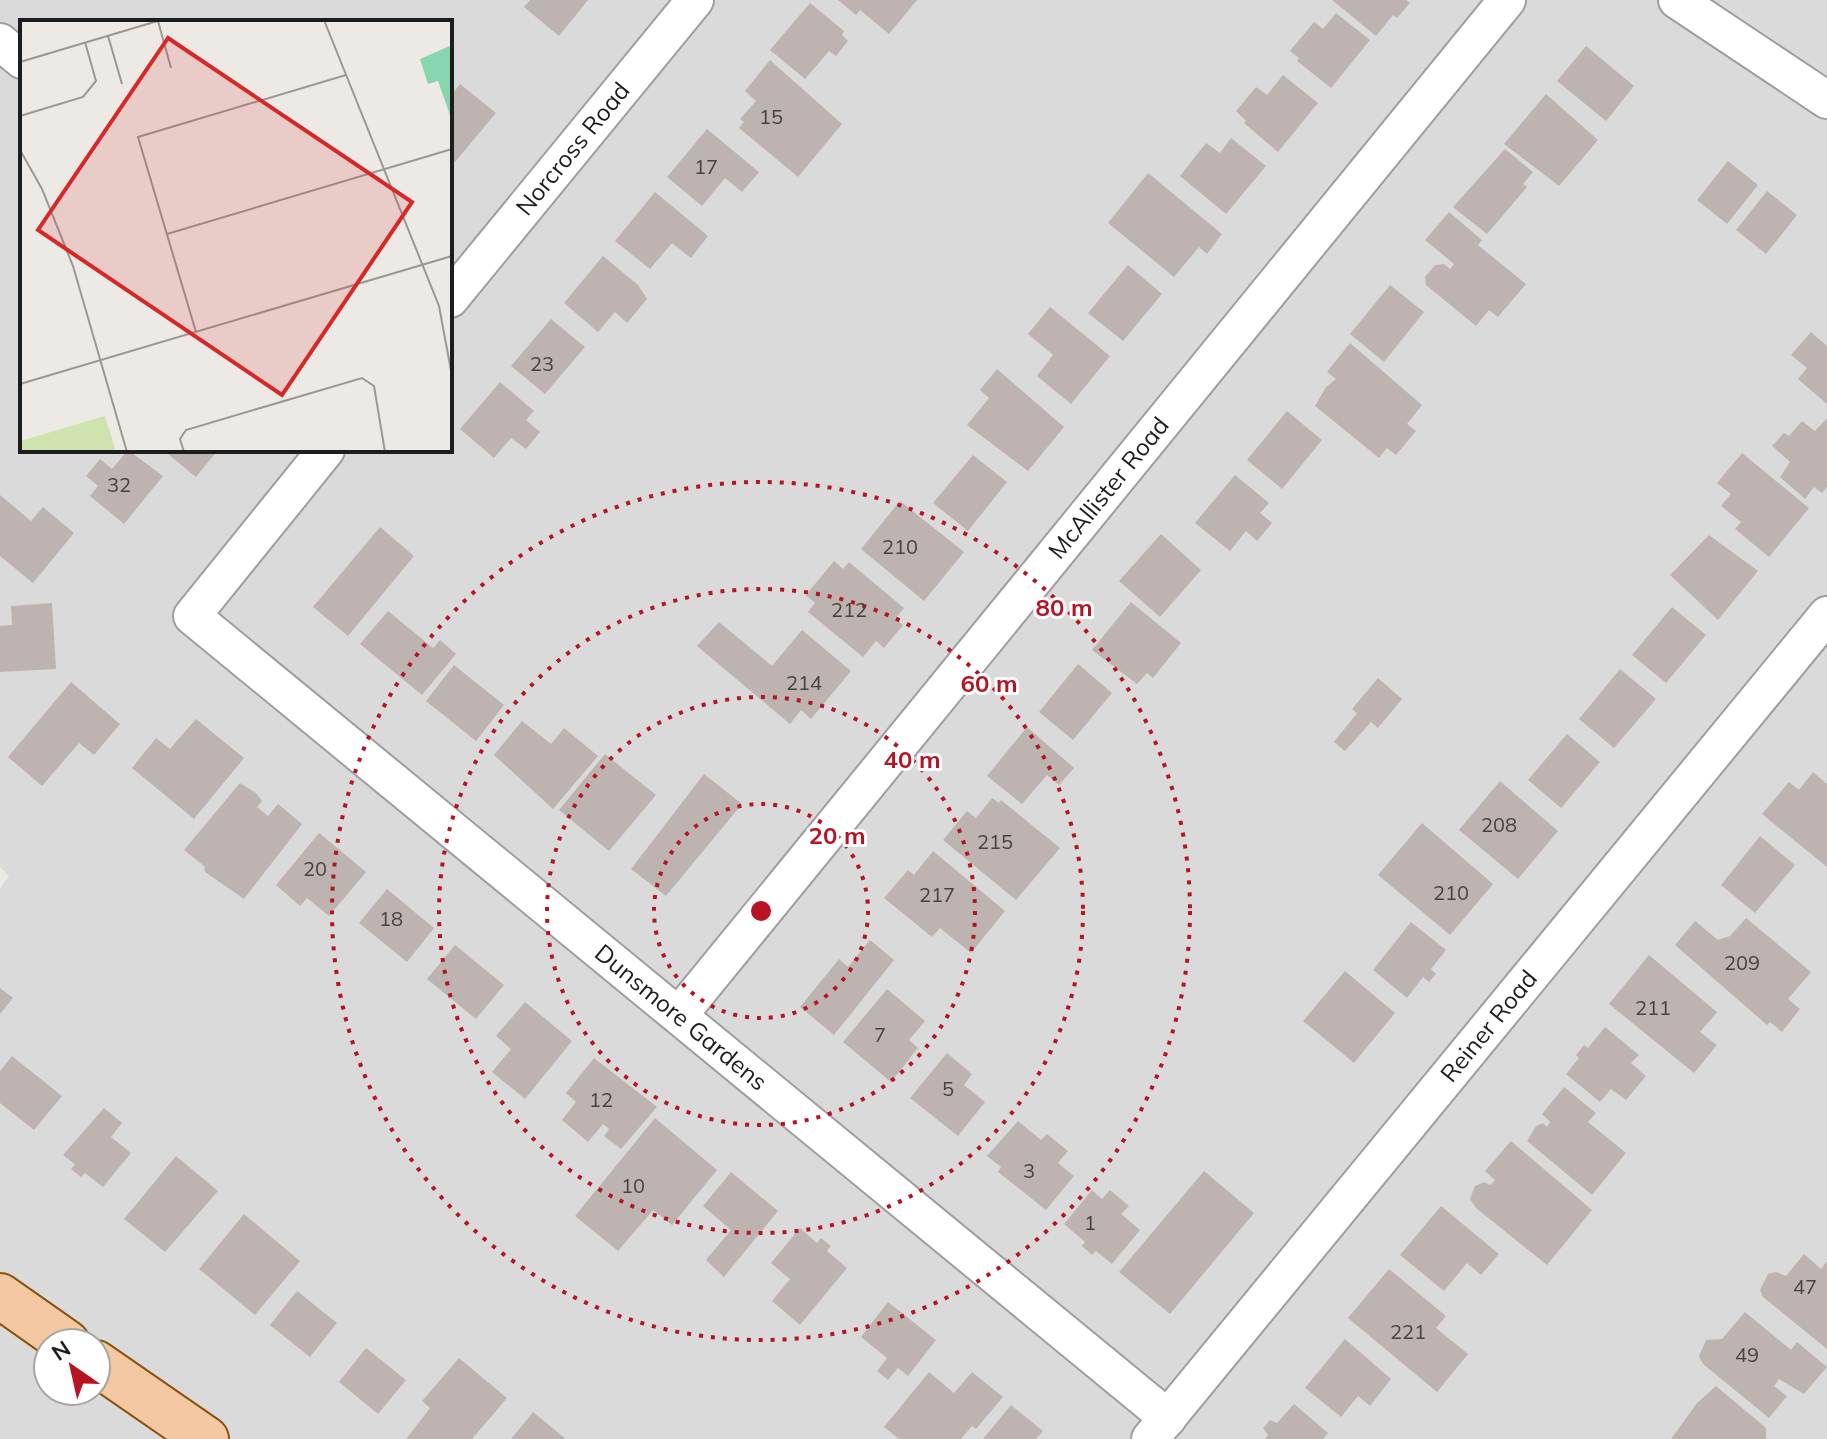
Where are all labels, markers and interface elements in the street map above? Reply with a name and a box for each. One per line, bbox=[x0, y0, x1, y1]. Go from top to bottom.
inset map bbox=[20, 20, 452, 452]
street label: Norcross Road bbox=[509, 76, 636, 221]
house number: 15 bbox=[759, 104, 783, 129]
house number: 17 bbox=[694, 154, 718, 179]
house number: 23 bbox=[530, 351, 554, 376]
street label: McAllister Road bbox=[1041, 410, 1175, 564]
house number: 32 bbox=[107, 472, 131, 497]
house number: 210 bbox=[882, 534, 918, 559]
text: 80 m bbox=[1036, 592, 1092, 622]
house number: 212 bbox=[831, 597, 867, 622]
text: 60 m bbox=[961, 668, 1017, 698]
house number: 214 bbox=[786, 670, 822, 695]
text: 40 m bbox=[884, 744, 940, 774]
house number: 208 bbox=[1481, 812, 1517, 837]
text: 20 m bbox=[809, 820, 865, 850]
house number: 215 bbox=[977, 829, 1013, 854]
house number: 20 bbox=[303, 856, 327, 881]
house number: 210 bbox=[1433, 880, 1469, 905]
house number: 217 bbox=[919, 882, 955, 907]
centre of rings bbox=[747, 897, 775, 925]
house number: 18 bbox=[379, 906, 403, 931]
street label: Dunsmore Gardens bbox=[589, 937, 774, 1097]
house number: 209 bbox=[1724, 950, 1760, 975]
street label: Reiner Road bbox=[1433, 964, 1543, 1088]
house number: 211 bbox=[1635, 995, 1671, 1020]
house number: 7 bbox=[874, 1022, 886, 1047]
house number: 5 bbox=[942, 1076, 954, 1101]
house number: 12 bbox=[589, 1087, 613, 1112]
house number: 3 bbox=[1023, 1158, 1035, 1183]
house number: 10 bbox=[621, 1173, 645, 1198]
house number: 1 bbox=[1084, 1210, 1096, 1235]
house number: 47 bbox=[1793, 1274, 1817, 1299]
house number: 221 bbox=[1390, 1319, 1426, 1344]
north arrow bbox=[32, 1327, 112, 1407]
text: N bbox=[46, 1334, 76, 1367]
house number: 49 bbox=[1735, 1342, 1759, 1367]

